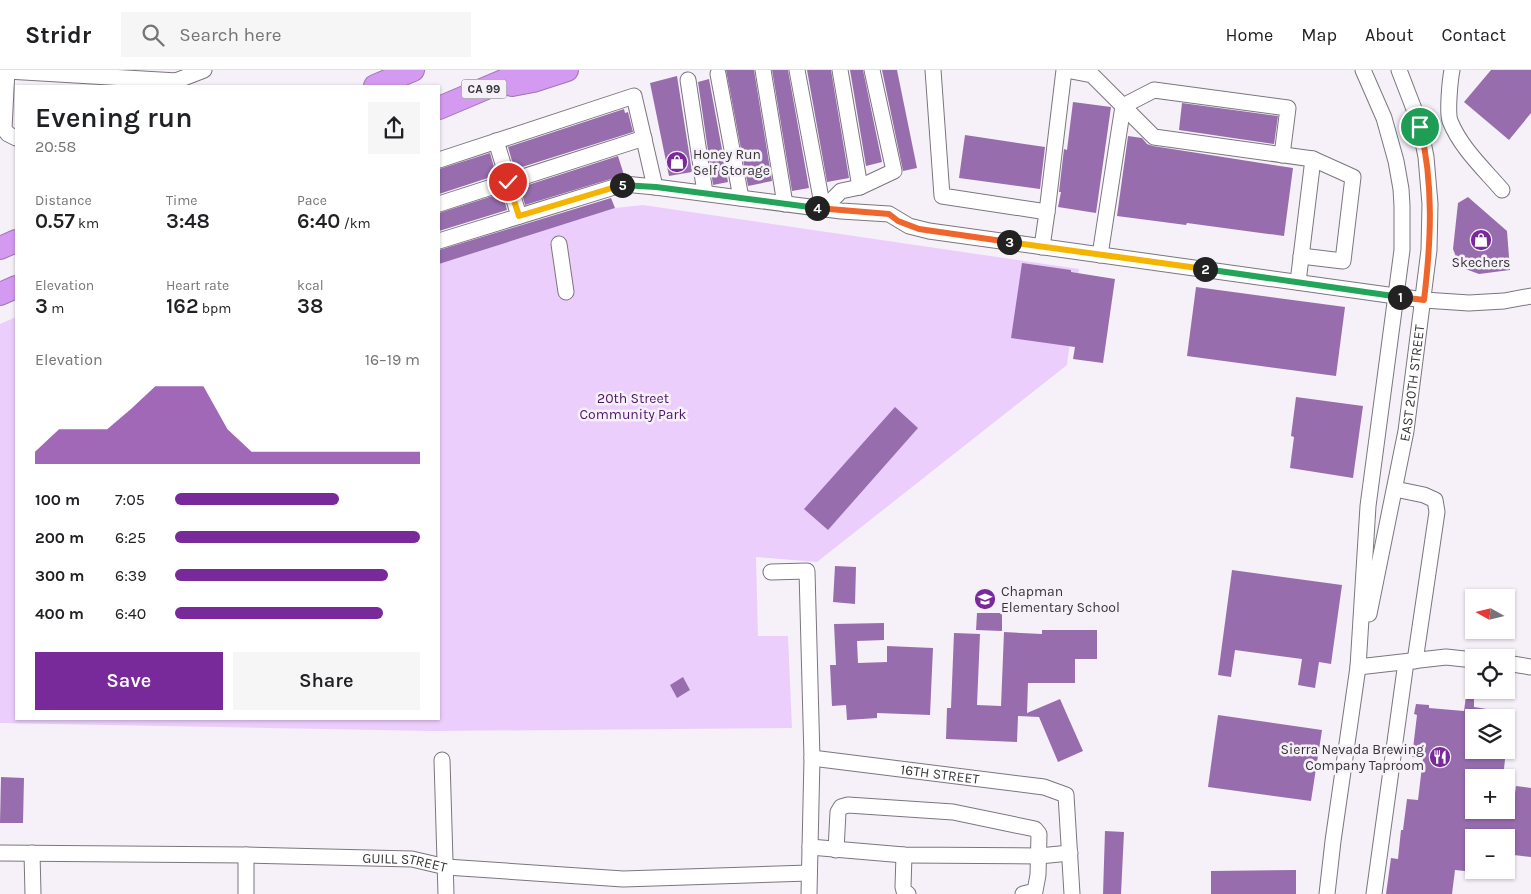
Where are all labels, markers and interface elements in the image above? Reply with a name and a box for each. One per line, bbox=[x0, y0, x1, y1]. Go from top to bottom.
search box bbox=[121, 12, 471, 57]
text: Stridr bbox=[25, 21, 91, 49]
icon: search bbox=[139, 21, 167, 49]
text: Search here bbox=[179, 24, 281, 46]
text: Home bbox=[1225, 24, 1273, 46]
text: Map bbox=[1301, 24, 1337, 46]
text: About bbox=[1365, 24, 1414, 46]
text: Contact bbox=[1442, 24, 1506, 46]
road number: CA 99 bbox=[462, 80, 506, 98]
text: Evening run bbox=[35, 101, 192, 134]
button: share bbox=[368, 102, 420, 154]
pin bbox=[1399, 106, 1441, 148]
icon: arrive bbox=[1406, 113, 1434, 141]
text: 20:58 bbox=[35, 137, 76, 156]
place label: Honey Run Self Storage bbox=[693, 146, 770, 179]
shop icon: Honey Run Self Storage bbox=[665, 150, 689, 174]
pin bbox=[487, 161, 529, 203]
icon: check bbox=[494, 168, 522, 196]
pin: 5 bbox=[610, 172, 634, 198]
text: 5 bbox=[618, 177, 627, 194]
text: Distance bbox=[35, 192, 92, 209]
text: Time bbox=[166, 192, 197, 209]
text: Pace bbox=[297, 192, 327, 209]
pin: 4 bbox=[804, 196, 830, 220]
text: 4 bbox=[813, 200, 822, 217]
text: 0.57 bbox=[35, 209, 75, 233]
text: 3:48 bbox=[166, 209, 210, 233]
text: 6:40 bbox=[297, 209, 340, 233]
text: km bbox=[75, 215, 99, 232]
text: /km bbox=[340, 215, 371, 232]
shop icon: Skechers bbox=[1469, 228, 1493, 252]
pin: 3 bbox=[996, 230, 1022, 254]
text: 3 bbox=[1005, 234, 1014, 251]
place label: Skechers bbox=[1452, 254, 1510, 271]
pin: 2 bbox=[1192, 256, 1218, 282]
text: 2 bbox=[1201, 261, 1210, 278]
text: Elevation bbox=[35, 277, 94, 294]
text: Heart rate bbox=[166, 277, 229, 294]
text: kcal bbox=[297, 277, 324, 294]
pin: 1 bbox=[1388, 284, 1412, 310]
text: 1 bbox=[1398, 289, 1403, 306]
text: 3 bbox=[35, 294, 48, 318]
text: 162 bbox=[166, 294, 198, 318]
text: 38 bbox=[297, 294, 323, 318]
text: m bbox=[48, 300, 64, 317]
text: bpm bbox=[198, 300, 231, 317]
street label: EAST 20TH STREET bbox=[1396, 324, 1428, 443]
text: Elevation bbox=[35, 350, 103, 369]
text: 16–19 m bbox=[365, 350, 420, 369]
park label: 20th Street Community Park bbox=[579, 390, 687, 423]
text: 100 m bbox=[35, 490, 80, 509]
text: 7:05 bbox=[115, 490, 145, 509]
text: 200 m bbox=[35, 528, 84, 547]
text: 6:25 bbox=[115, 528, 146, 547]
text: 300 m bbox=[35, 566, 84, 585]
text: 6:39 bbox=[115, 566, 147, 585]
place label: Chapman Elementary School bbox=[1001, 583, 1120, 616]
school or university icon: Chapman Elementary School bbox=[973, 587, 997, 611]
north arrow bbox=[1465, 589, 1515, 639]
map controls bbox=[1465, 589, 1515, 879]
text: 400 m bbox=[35, 604, 84, 623]
text: 6:40 bbox=[115, 604, 146, 623]
button: locate bbox=[1465, 649, 1515, 699]
button: Save bbox=[35, 652, 223, 710]
button: Share bbox=[233, 652, 420, 710]
button: layers bbox=[1465, 709, 1515, 759]
place label: Sierra Nevada Brewing Company Taproom bbox=[1281, 741, 1424, 774]
restaurant icon: Sierra Nevada Brewing Company Taproom bbox=[1428, 745, 1452, 769]
street label: 16TH STREET bbox=[900, 761, 980, 788]
button: + bbox=[1465, 769, 1515, 819]
button: − bbox=[1465, 829, 1515, 879]
street label: GUILL STREET bbox=[362, 850, 449, 876]

